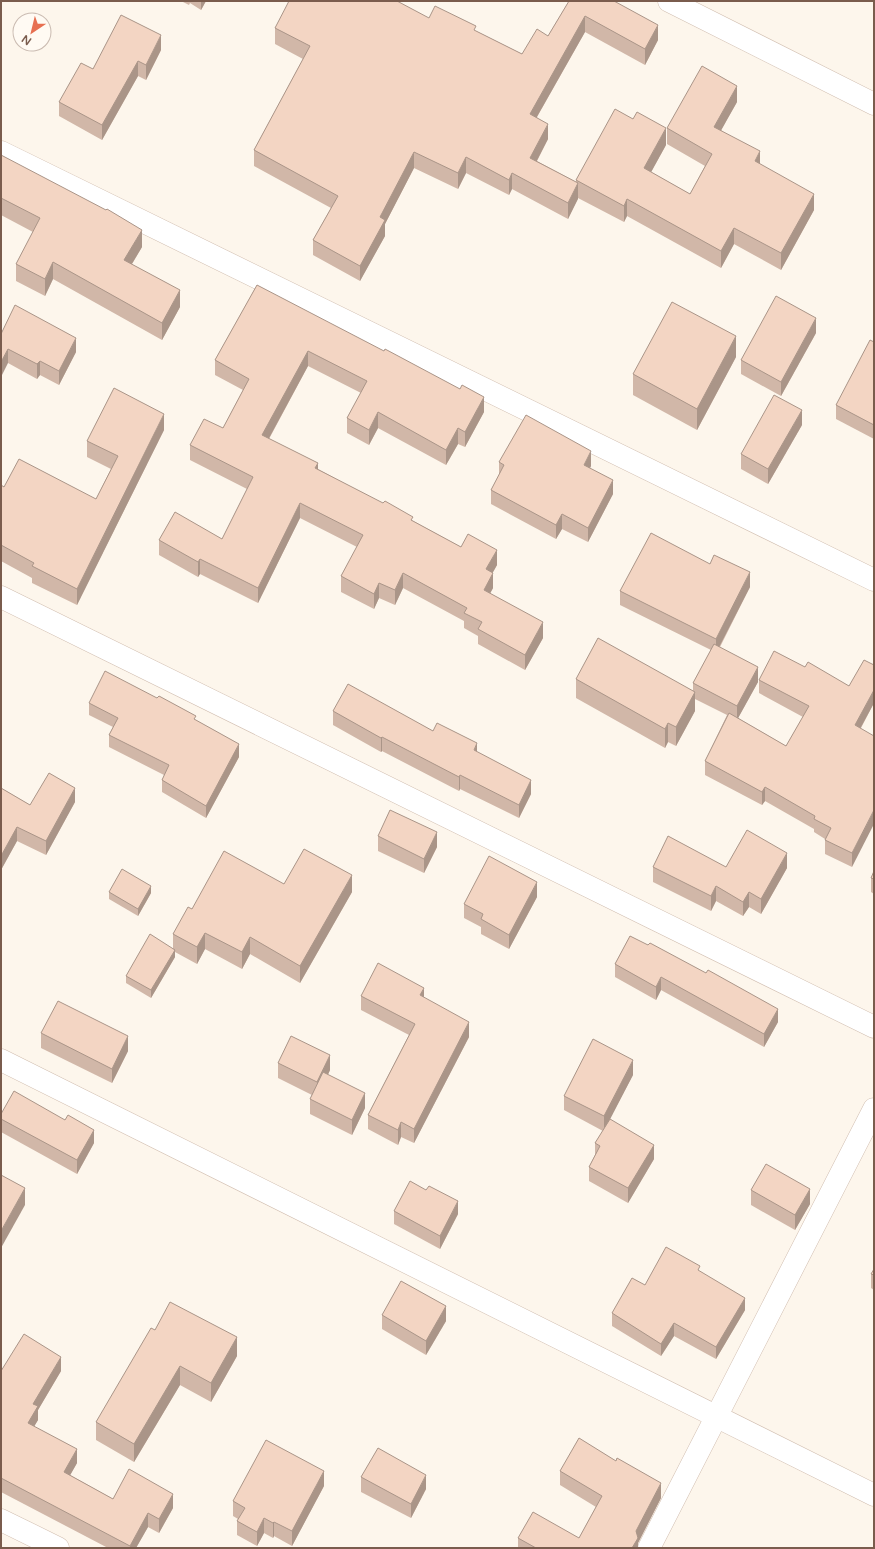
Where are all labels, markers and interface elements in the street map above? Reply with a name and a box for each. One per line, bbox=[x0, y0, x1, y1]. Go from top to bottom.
north arrow bbox=[12, 12, 52, 52]
text: N bbox=[19, 32, 34, 48]

